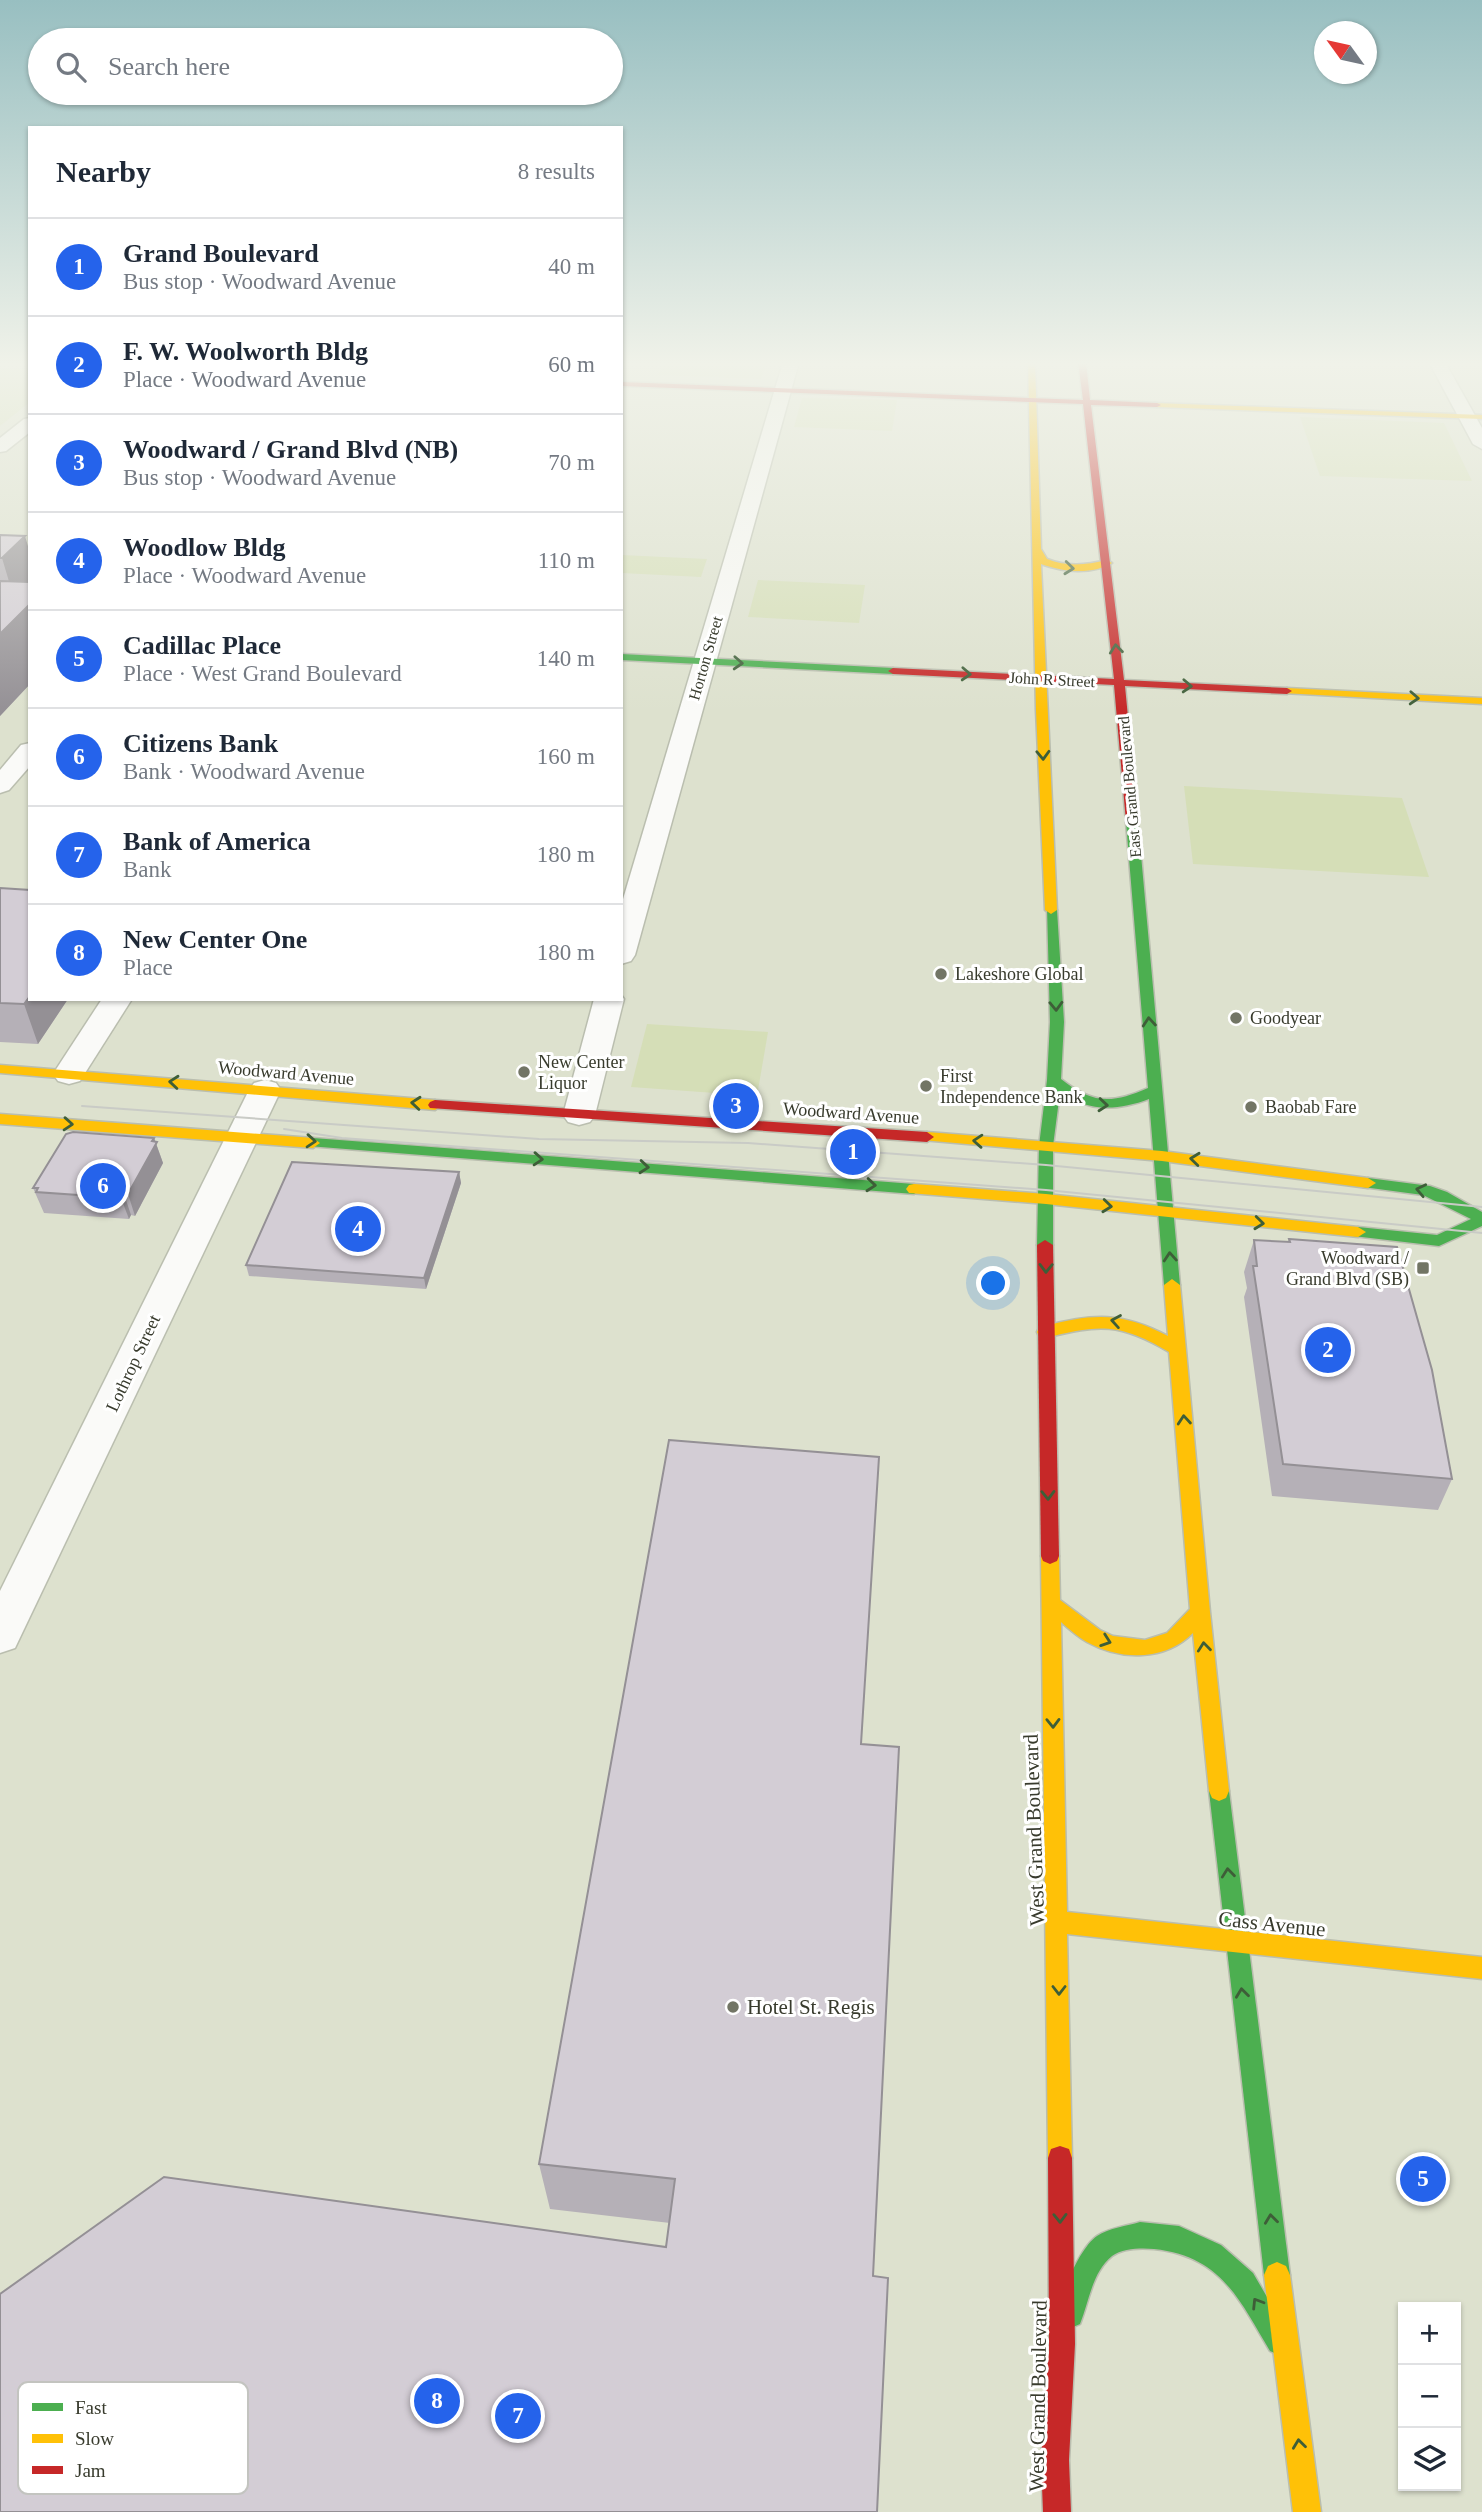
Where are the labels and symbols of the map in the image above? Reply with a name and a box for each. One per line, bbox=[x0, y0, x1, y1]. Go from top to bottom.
north arrow bbox=[1314, 21, 1377, 84]
one-way arrow bbox=[1063, 560, 1074, 575]
street label: Horton Street bbox=[685, 614, 726, 702]
one-way arrow bbox=[1108, 643, 1123, 655]
one-way arrow bbox=[733, 655, 744, 670]
one-way arrow bbox=[960, 667, 971, 682]
street label: John R Street bbox=[1008, 669, 1096, 690]
one-way arrow bbox=[1182, 678, 1193, 693]
one-way arrow bbox=[1409, 690, 1420, 705]
street label: East Grand Boulevard bbox=[1115, 715, 1144, 859]
one-way arrow bbox=[1036, 749, 1051, 760]
place label: Lakeshore Global bbox=[955, 964, 1083, 984]
marker: Lakeshore Global bbox=[933, 966, 949, 982]
one-way arrow bbox=[1048, 1001, 1064, 1012]
place label: Goodyear bbox=[1250, 1008, 1321, 1028]
marker: Goodyear bbox=[1228, 1010, 1244, 1026]
one-way arrow bbox=[1142, 1016, 1157, 1028]
place label: New Center Liquor bbox=[538, 1052, 624, 1093]
street label: Woodward Avenue bbox=[217, 1057, 355, 1089]
marker: New Center Liquor bbox=[516, 1064, 532, 1080]
place label: First Independence Bank bbox=[940, 1066, 1082, 1107]
one-way arrow bbox=[168, 1075, 179, 1090]
marker: First Independence Bank bbox=[918, 1078, 934, 1094]
pin: 3 bbox=[713, 1080, 759, 1132]
one-way arrow bbox=[410, 1096, 421, 1111]
one-way arrow bbox=[1097, 1097, 1108, 1112]
place label: Baobab Fare bbox=[1265, 1097, 1356, 1117]
street label: Woodward Avenue bbox=[782, 1098, 920, 1128]
marker: Baobab Fare bbox=[1243, 1099, 1259, 1115]
one-way arrow bbox=[63, 1116, 74, 1131]
pin: 1 bbox=[830, 1126, 876, 1178]
one-way arrow bbox=[306, 1133, 317, 1148]
one-way arrow bbox=[973, 1133, 984, 1148]
one-way arrow bbox=[533, 1151, 544, 1166]
one-way arrow bbox=[1190, 1152, 1201, 1167]
one-way arrow bbox=[639, 1159, 650, 1174]
pin: 6 bbox=[80, 1160, 126, 1212]
one-way arrow bbox=[865, 1177, 876, 1192]
one-way arrow bbox=[1415, 1184, 1427, 1199]
one-way arrow bbox=[1101, 1198, 1112, 1213]
pin: 4 bbox=[335, 1203, 381, 1255]
one-way arrow bbox=[1254, 1215, 1265, 1230]
place label: Woodward / Grand Blvd (SB) bbox=[1286, 1248, 1409, 1290]
one-way arrow bbox=[1163, 1251, 1178, 1262]
marker: Woodward / Grand Blvd (SB) bbox=[1415, 1260, 1431, 1276]
one-way arrow bbox=[1038, 1262, 1053, 1273]
your location bbox=[976, 1266, 1010, 1300]
street label: Lothrop Street bbox=[102, 1311, 164, 1415]
one-way arrow bbox=[1110, 1314, 1122, 1329]
pin: 2 bbox=[1305, 1324, 1351, 1376]
one-way arrow bbox=[1177, 1414, 1192, 1425]
one-way arrow bbox=[1040, 1490, 1056, 1501]
one-way arrow bbox=[1100, 1633, 1112, 1647]
one-way arrow bbox=[1197, 1641, 1212, 1652]
one-way arrow bbox=[1045, 1717, 1060, 1728]
street label: West Grand Boulevard bbox=[1019, 1733, 1049, 1926]
one-way arrow bbox=[1221, 1867, 1236, 1878]
street label: Cass Avenue bbox=[1217, 1906, 1327, 1942]
one-way arrow bbox=[1051, 1985, 1067, 1996]
one-way arrow bbox=[1234, 1987, 1249, 1999]
place label: Hotel St. Regis bbox=[747, 1995, 875, 2019]
marker: Hotel St. Regis bbox=[725, 1999, 741, 2015]
pin: 5 bbox=[1400, 2153, 1446, 2205]
one-way arrow bbox=[1053, 2212, 1068, 2223]
one-way arrow bbox=[1263, 2213, 1278, 2224]
one-way arrow bbox=[1253, 2297, 1266, 2310]
street label: West Grand Boulevard bbox=[1024, 2299, 1052, 2492]
pin: 8 bbox=[414, 2375, 460, 2427]
legend bbox=[18, 2382, 248, 2494]
pin: 7 bbox=[495, 2390, 541, 2442]
text: Fast bbox=[75, 2397, 107, 2418]
text: Slow bbox=[75, 2428, 114, 2449]
one-way arrow bbox=[1292, 2438, 1307, 2450]
text: Jam bbox=[75, 2460, 106, 2481]

